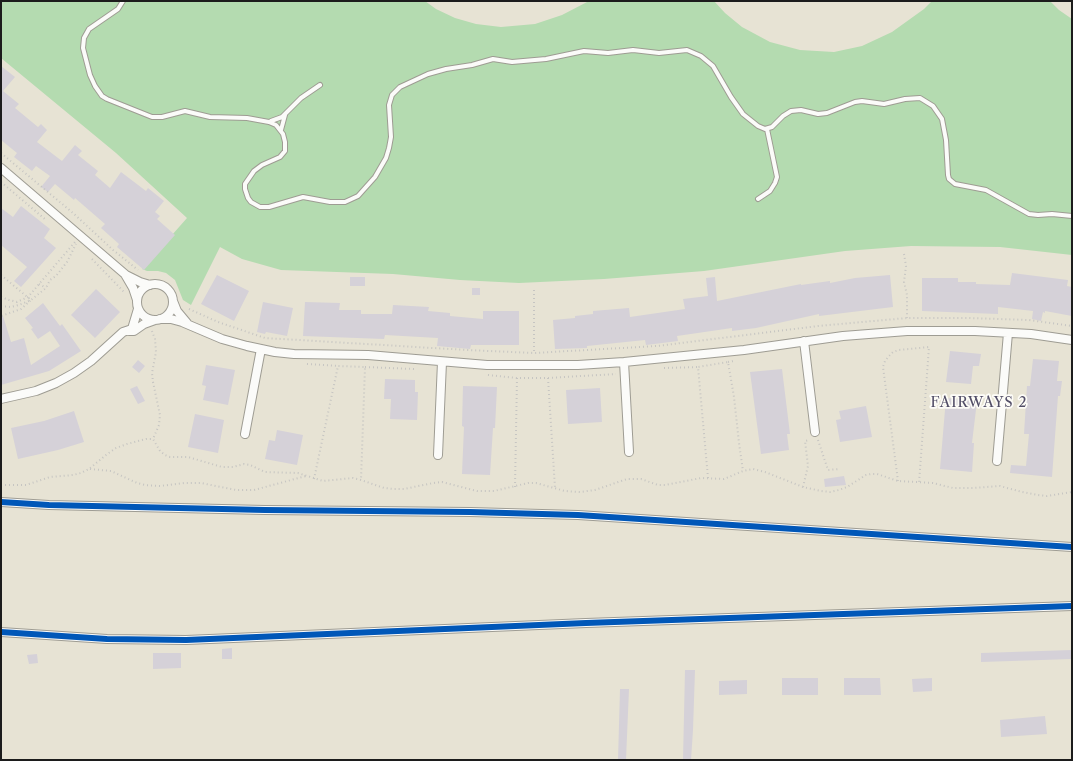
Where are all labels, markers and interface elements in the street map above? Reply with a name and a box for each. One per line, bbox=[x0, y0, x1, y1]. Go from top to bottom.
district label: FAIRWAYS 2 bbox=[930, 395, 1028, 411]

